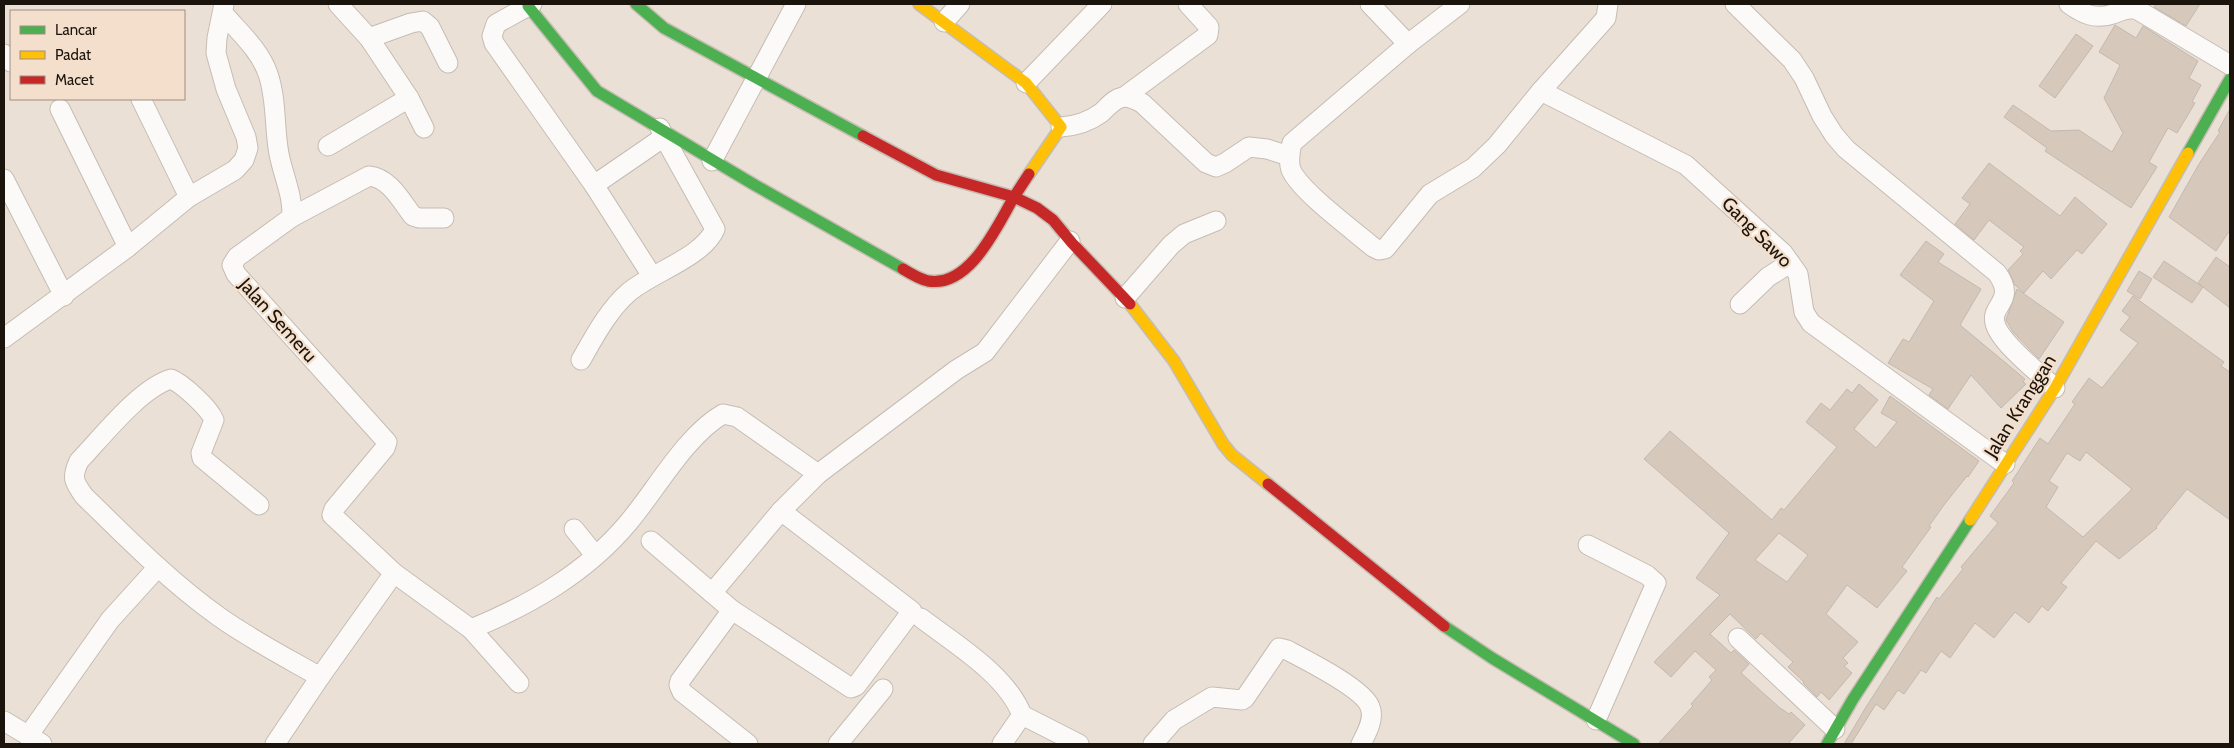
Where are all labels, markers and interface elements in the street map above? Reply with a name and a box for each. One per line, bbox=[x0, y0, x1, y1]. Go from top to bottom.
legend bbox=[10, 10, 185, 100]
text: Lancar bbox=[55, 21, 97, 39]
text: Padat bbox=[55, 46, 91, 64]
text: Macet bbox=[55, 71, 94, 89]
street label: Gang Sawo bbox=[1717, 192, 1797, 272]
street label: Jalan Semeru bbox=[234, 272, 322, 367]
street label: Jalan Kranggan bbox=[1979, 350, 2061, 463]

